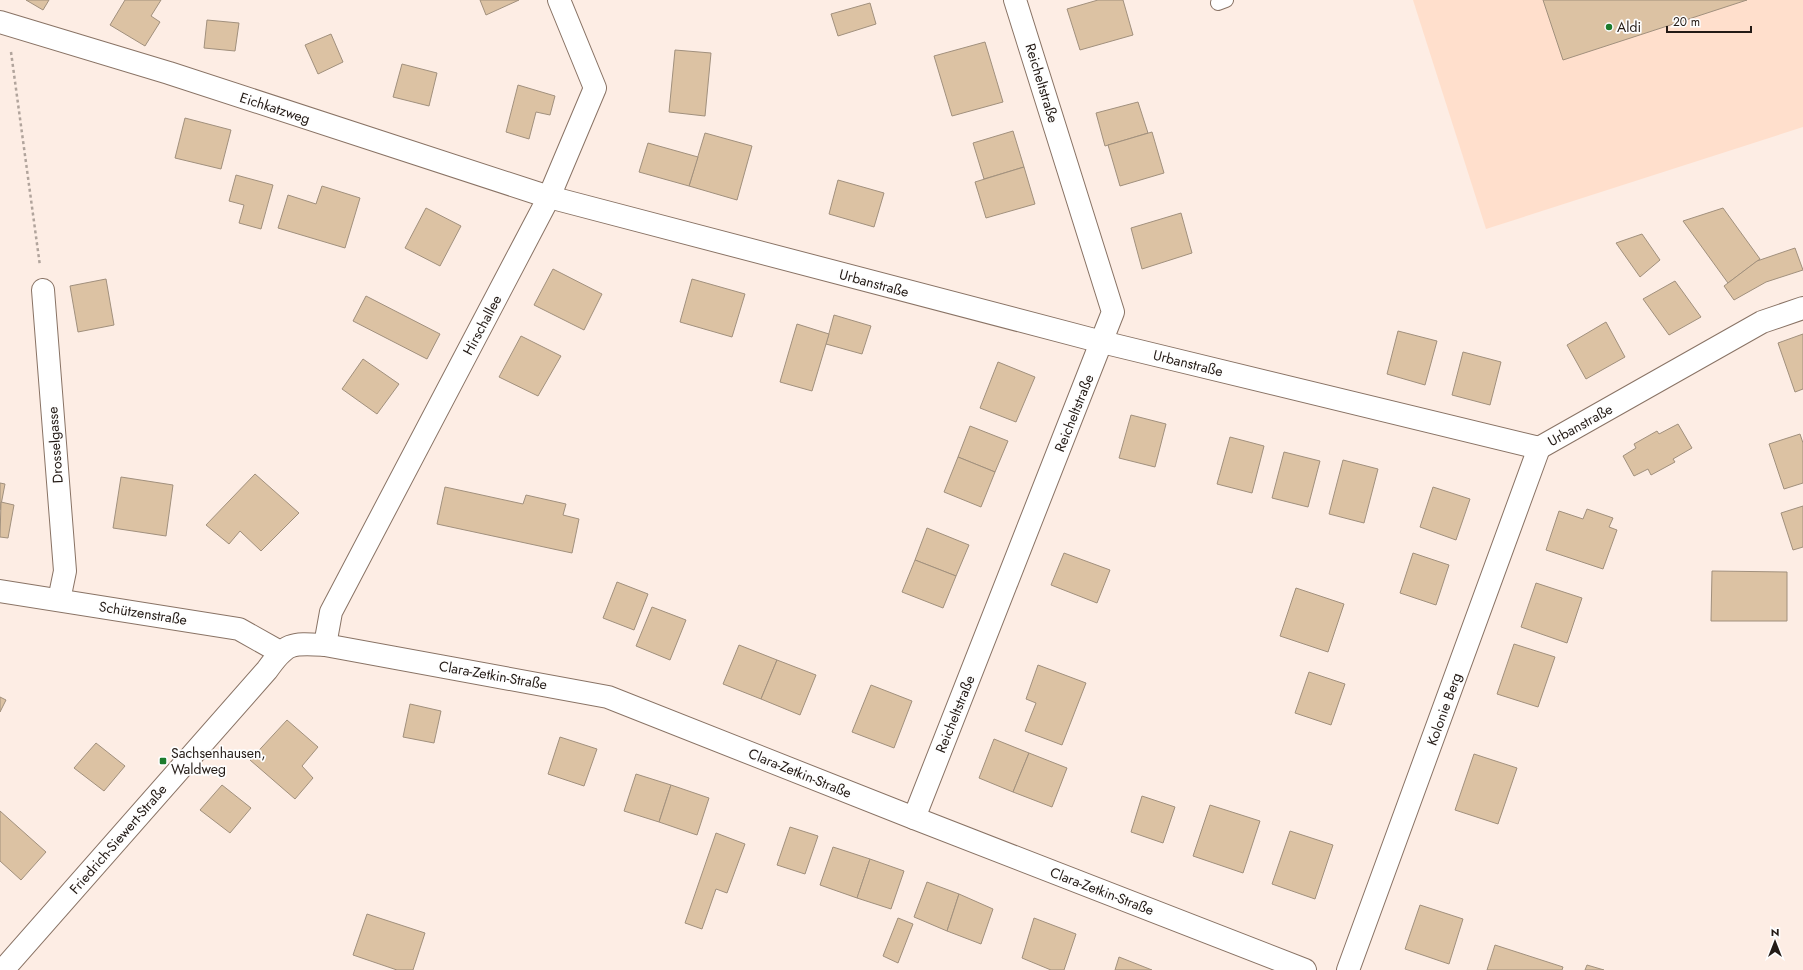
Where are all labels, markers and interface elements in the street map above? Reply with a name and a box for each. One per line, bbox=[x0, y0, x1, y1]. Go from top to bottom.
scale bar bbox=[1667, 8, 1751, 34]
text: 20 m bbox=[1673, 13, 1700, 31]
place label: Aldi bbox=[1617, 17, 1641, 37]
marker: Aldi bbox=[1604, 22, 1614, 32]
street label: Reicheltstraße bbox=[1020, 41, 1064, 125]
street label: Eichkatzweg bbox=[237, 87, 313, 129]
street label: Urbanstraße bbox=[837, 264, 911, 302]
street label: Hirschallee bbox=[458, 291, 506, 359]
street label: Urbanstraße bbox=[1151, 345, 1225, 381]
street label: Reicheltstraße bbox=[1049, 371, 1099, 455]
street label: Urbanstraße bbox=[1544, 399, 1616, 451]
street label: Drosselgasse bbox=[42, 406, 68, 484]
street label: Schützenstraße bbox=[98, 596, 188, 630]
street label: Clara-Zetkin-Straße bbox=[437, 656, 549, 694]
street label: Kolonie Berg bbox=[1422, 670, 1466, 748]
street label: Reicheltstraße bbox=[930, 672, 980, 756]
place label: Sachsenhausen, Waldweg bbox=[171, 743, 266, 779]
street label: Clara-Zetkin-Straße bbox=[745, 743, 855, 803]
marker: Sachsenhausen, Waldweg bbox=[158, 756, 168, 766]
street label: Friedrich-Siewert-Straße bbox=[65, 780, 171, 898]
street label: Clara-Zetkin-Straße bbox=[1047, 862, 1157, 920]
north arrow bbox=[1755, 922, 1795, 962]
text: N bbox=[1771, 924, 1779, 940]

